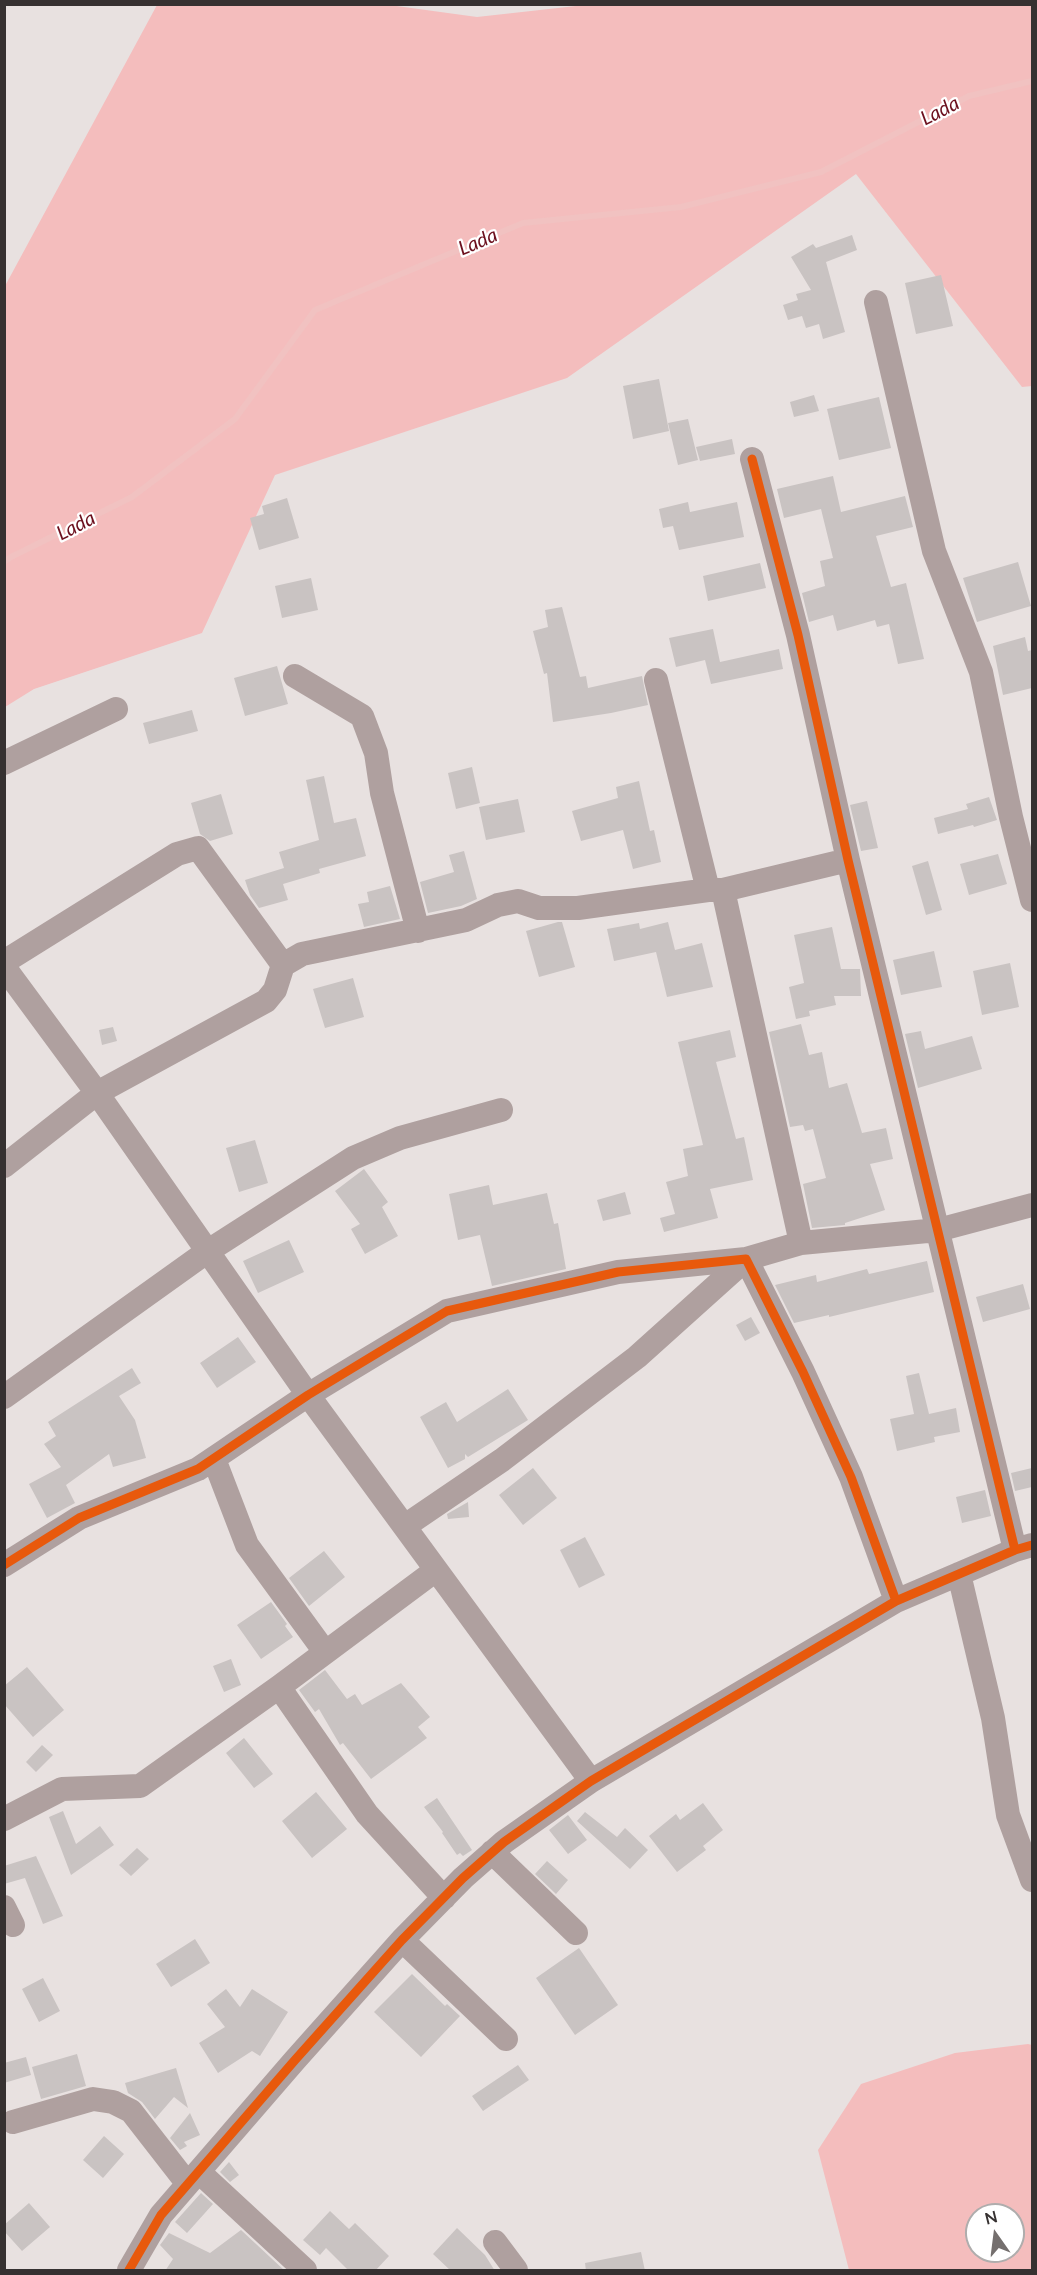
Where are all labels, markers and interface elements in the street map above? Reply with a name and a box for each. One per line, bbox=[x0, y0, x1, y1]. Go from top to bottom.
water label: Lada bbox=[917, 91, 963, 131]
water label: Lada bbox=[455, 223, 501, 261]
water label: Lada bbox=[53, 506, 99, 546]
north arrow bbox=[965, 2203, 1025, 2263]
text: N bbox=[983, 2206, 999, 2228]

